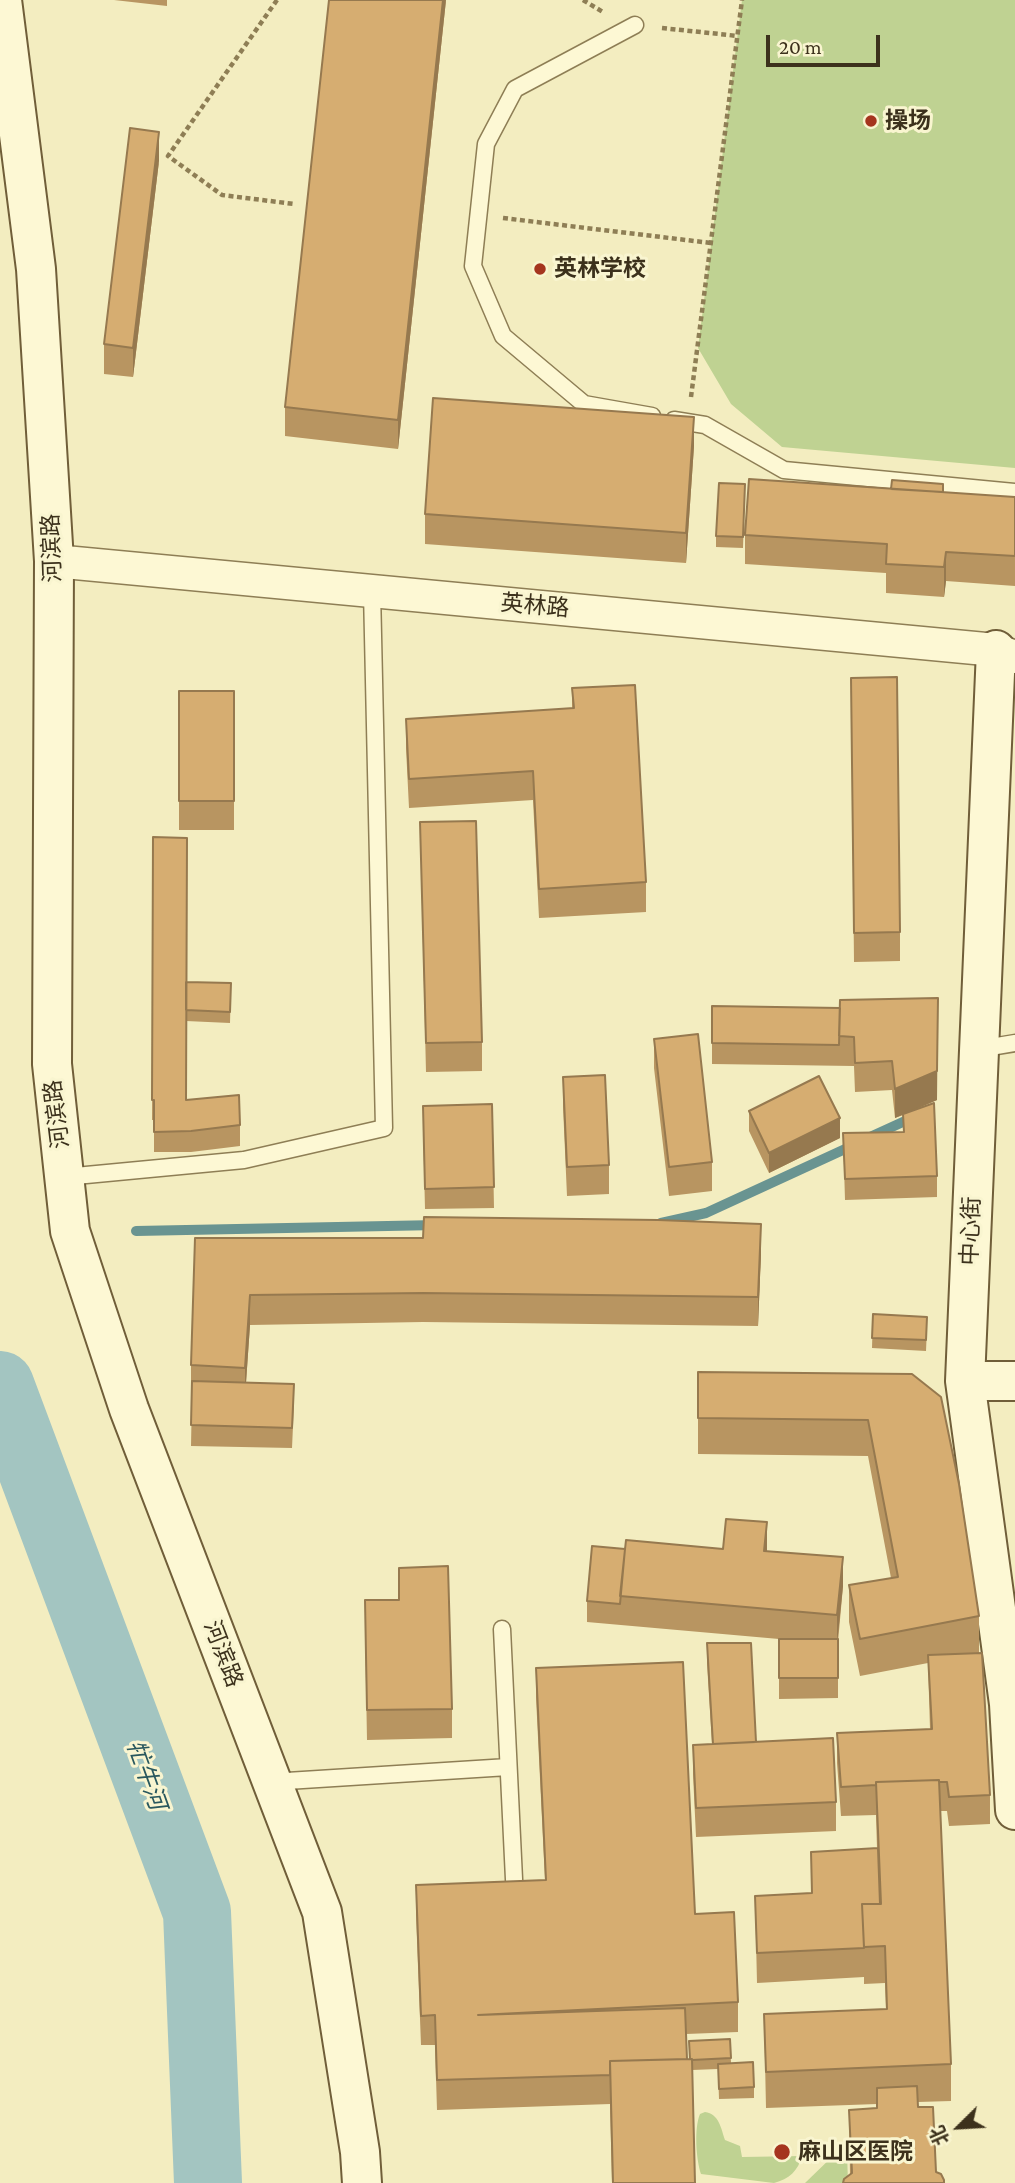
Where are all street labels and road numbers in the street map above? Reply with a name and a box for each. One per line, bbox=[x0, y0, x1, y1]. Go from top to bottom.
street label: 河滨路 bbox=[37, 513, 67, 583]
street label: 英林路 bbox=[499, 589, 571, 623]
street label: 河滨路 bbox=[39, 1078, 75, 1150]
street label: 中心街 bbox=[956, 1196, 986, 1266]
street label: 河滨路 bbox=[198, 1617, 248, 1691]

